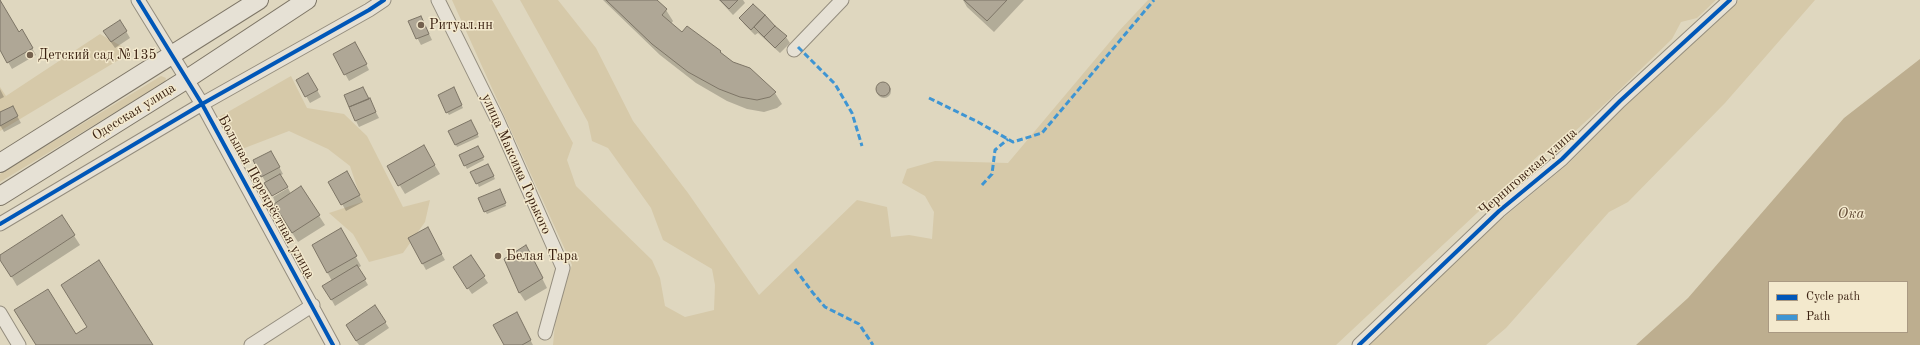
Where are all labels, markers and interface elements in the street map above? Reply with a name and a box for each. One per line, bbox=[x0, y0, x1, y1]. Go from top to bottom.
place label: Ритуал.нн bbox=[429, 17, 493, 33]
marker: Ритуал.нн bbox=[416, 20, 426, 30]
place label: Детский сад №135 bbox=[38, 47, 157, 63]
marker: Детский сад №135 bbox=[25, 50, 35, 60]
street label: Одесская улица bbox=[89, 80, 179, 144]
street label: улица Максима Горького bbox=[477, 91, 555, 237]
street label: Большая Перекрёстная улица bbox=[214, 112, 318, 282]
street label: Черниговская улица bbox=[1475, 125, 1581, 219]
water label: Ока bbox=[1838, 205, 1864, 223]
place label: Белая Тара bbox=[506, 248, 578, 264]
marker: Белая Тара bbox=[493, 251, 503, 261]
legend bbox=[1768, 281, 1908, 333]
text: Cycle path bbox=[1806, 291, 1860, 303]
text: Path bbox=[1806, 311, 1830, 323]

